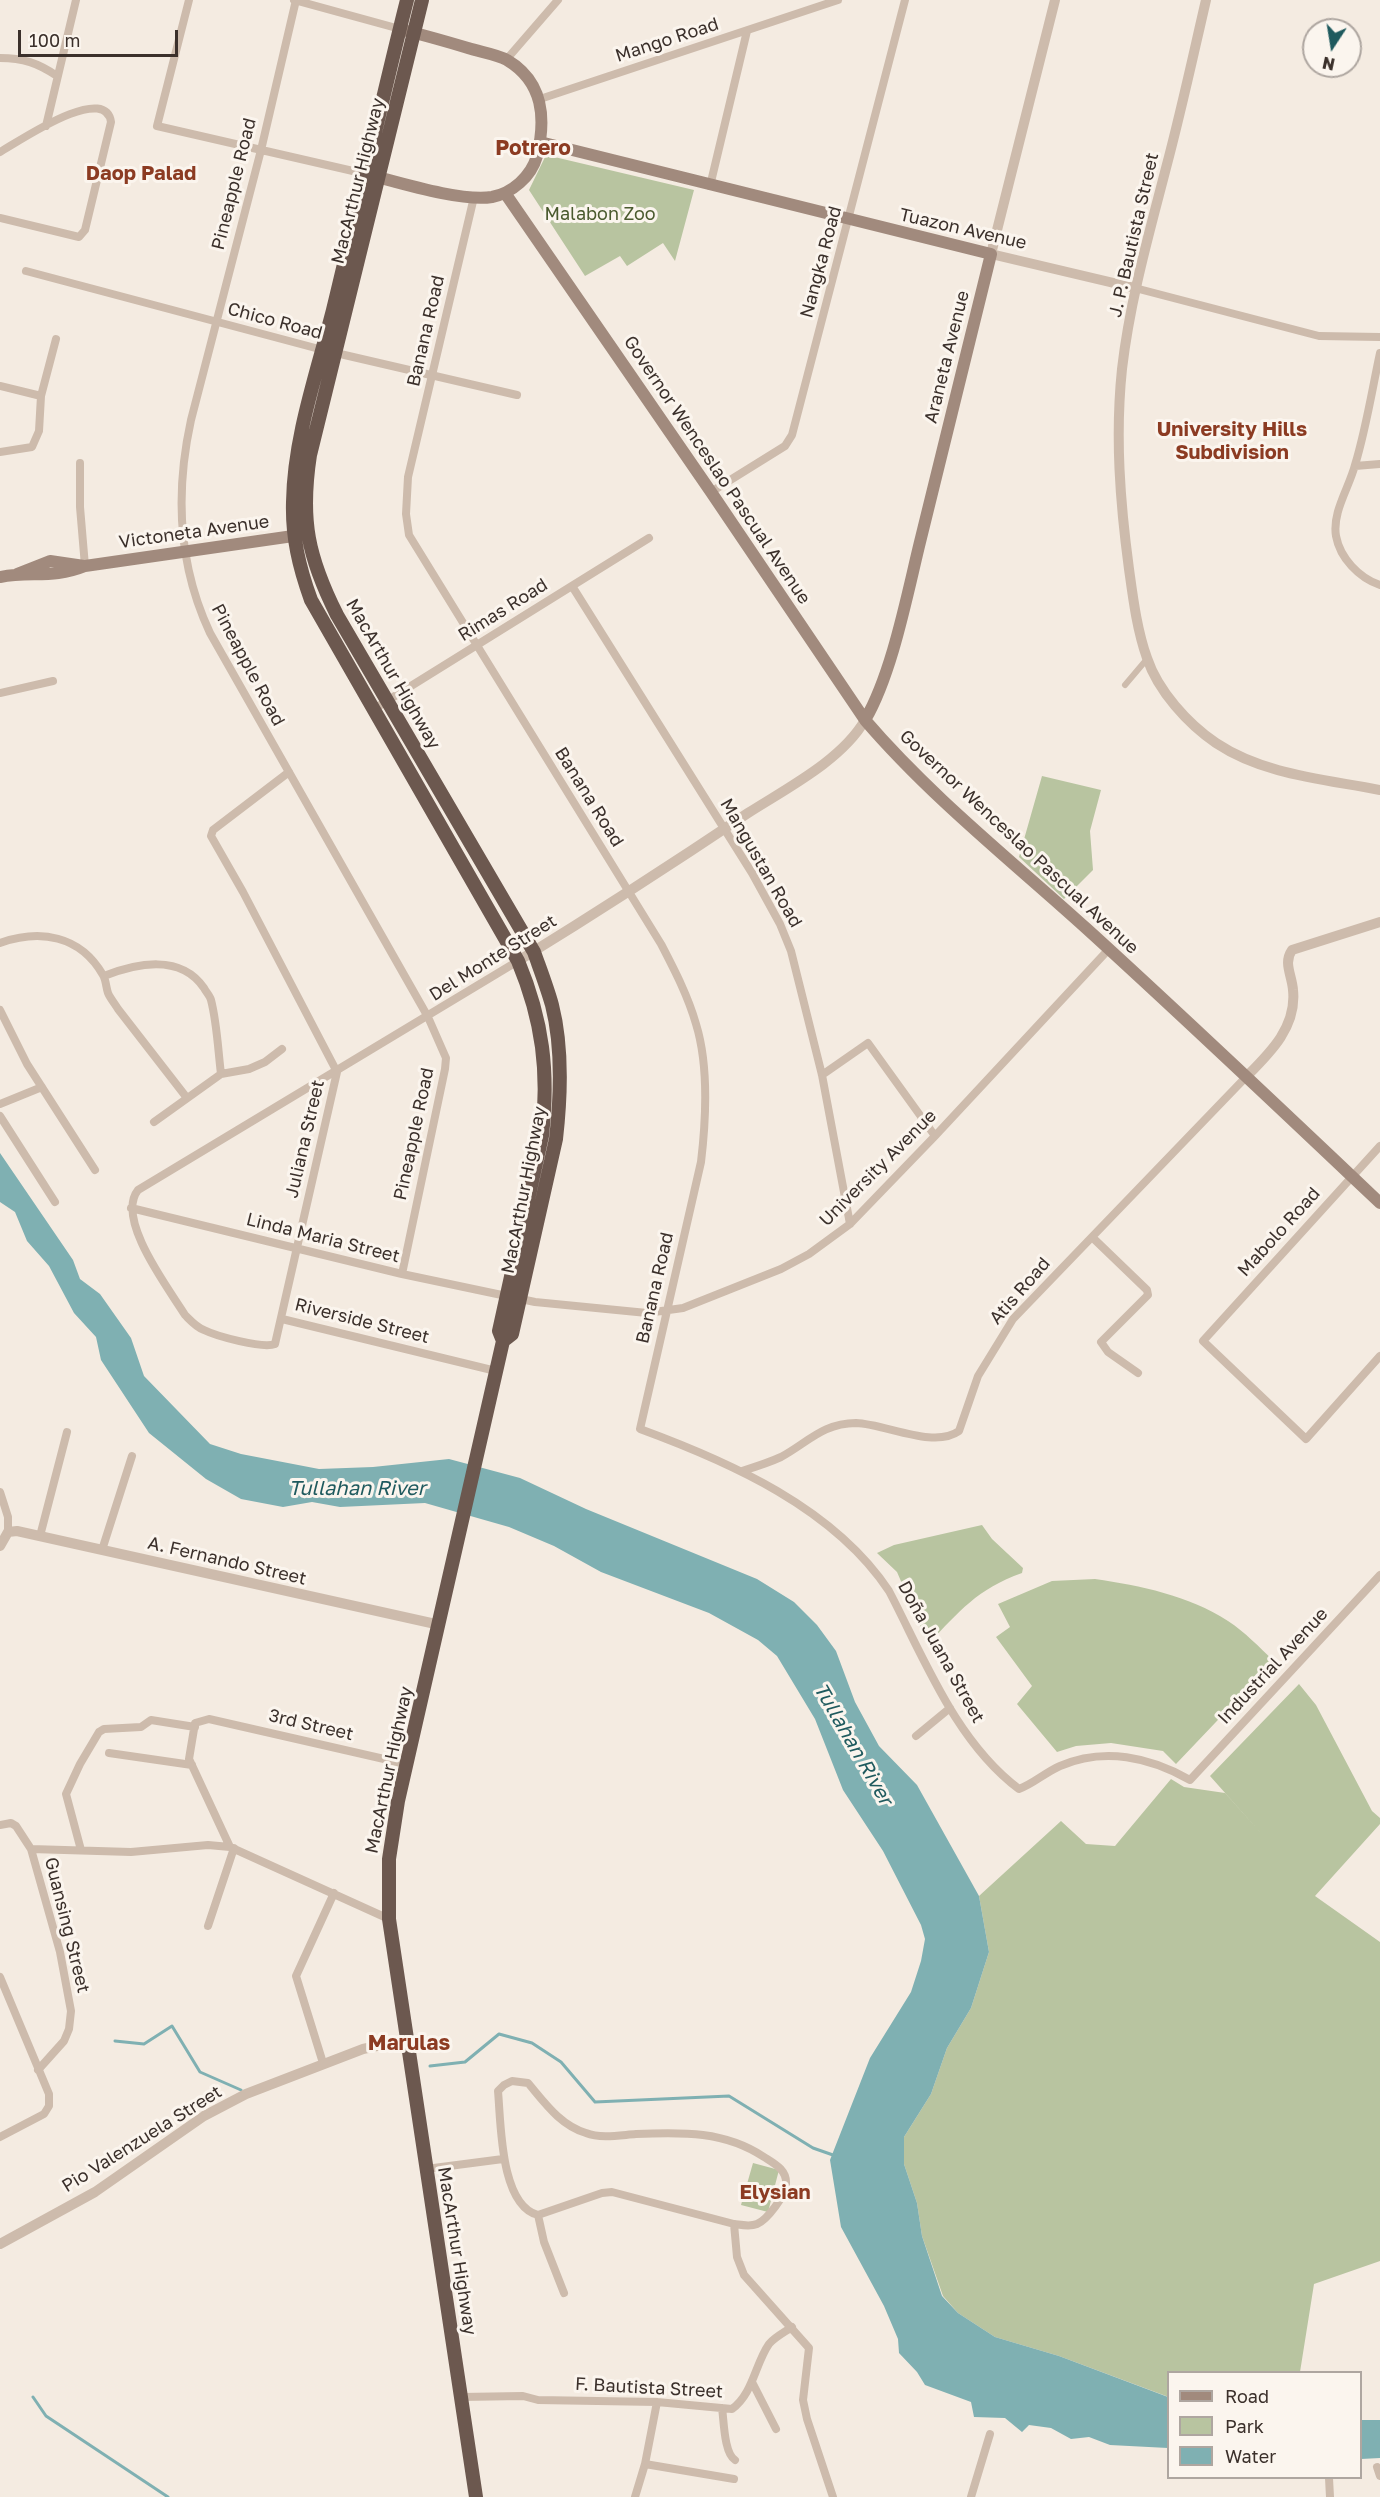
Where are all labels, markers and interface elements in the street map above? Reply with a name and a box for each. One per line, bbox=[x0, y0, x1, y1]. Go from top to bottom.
street label: Mango Road bbox=[613, 13, 721, 67]
scale bar bbox=[21, 18, 182, 56]
north arrow bbox=[1302, 18, 1362, 78]
text: 100 m bbox=[29, 29, 80, 51]
text: N bbox=[1321, 53, 1337, 75]
street label: MacArthur Highway bbox=[327, 96, 389, 266]
street label: Pineapple Road bbox=[207, 116, 261, 252]
district label: Potrero bbox=[495, 135, 571, 161]
street label: J. P. Bautista Street bbox=[1105, 151, 1163, 319]
district label: Daop Palad bbox=[86, 162, 196, 186]
park label: Malabon Zoo bbox=[544, 203, 656, 225]
street label: Nangka Road bbox=[796, 204, 846, 320]
street label: Tuazon Avenue bbox=[897, 204, 1029, 254]
street label: Banana Road bbox=[403, 273, 449, 389]
street label: Araneta Avenue bbox=[920, 288, 974, 426]
street label: Chico Road bbox=[225, 298, 325, 344]
street label: Governor Wenceslao Pascual Avenue bbox=[619, 332, 815, 608]
district label: University Hills Subdivision bbox=[1157, 418, 1307, 465]
street label: Victoneta Avenue bbox=[117, 511, 271, 553]
street label: Rimas Road bbox=[454, 574, 552, 646]
street label: MacArthur Highway bbox=[341, 595, 445, 753]
street label: Pineapple Road bbox=[207, 600, 289, 730]
street label: Governor Wenceslao Pascual Avenue bbox=[895, 725, 1143, 959]
street label: Banana Road bbox=[550, 743, 628, 851]
street label: Mangustan Road bbox=[715, 795, 807, 931]
street label: Del Monte Street bbox=[425, 910, 561, 1006]
street label: Pineapple Road bbox=[389, 1066, 439, 1202]
street label: Juliana Street bbox=[281, 1078, 329, 1200]
street label: MacArthur Highway bbox=[497, 1104, 551, 1276]
street label: University Avenue bbox=[815, 1105, 941, 1231]
street label: Mabolo Road bbox=[1233, 1183, 1325, 1281]
street label: Linda Maria Street bbox=[244, 1208, 402, 1268]
street label: Banana Road bbox=[632, 1230, 678, 1346]
street label: Atis Road bbox=[985, 1253, 1055, 1329]
street label: Riverside Street bbox=[292, 1294, 432, 1348]
water label: Tullahan River bbox=[289, 1477, 425, 1501]
street label: A. Fernando Street bbox=[146, 1532, 308, 1590]
street label: Doña Juana Street bbox=[893, 1577, 989, 1727]
street label: Industrial Avenue bbox=[1214, 1603, 1332, 1729]
water label: Tullahan River bbox=[808, 1679, 898, 1809]
street label: MacArthur Highway bbox=[361, 1685, 417, 1855]
street label: 3rd Street bbox=[267, 1705, 355, 1745]
street label: Guansing Street bbox=[40, 1855, 94, 1995]
district label: Marulas bbox=[368, 2030, 450, 2056]
street label: Pio Valenzuela Street bbox=[58, 2081, 226, 2197]
street label: MacArthur Highway bbox=[433, 2165, 481, 2337]
district label: Elysian bbox=[740, 2181, 810, 2205]
legend bbox=[1167, 2371, 1362, 2479]
street label: F. Bautista Street bbox=[574, 2373, 724, 2403]
text: Road bbox=[1225, 2385, 1269, 2407]
text: Park bbox=[1225, 2415, 1264, 2437]
text: Water bbox=[1225, 2445, 1276, 2467]

